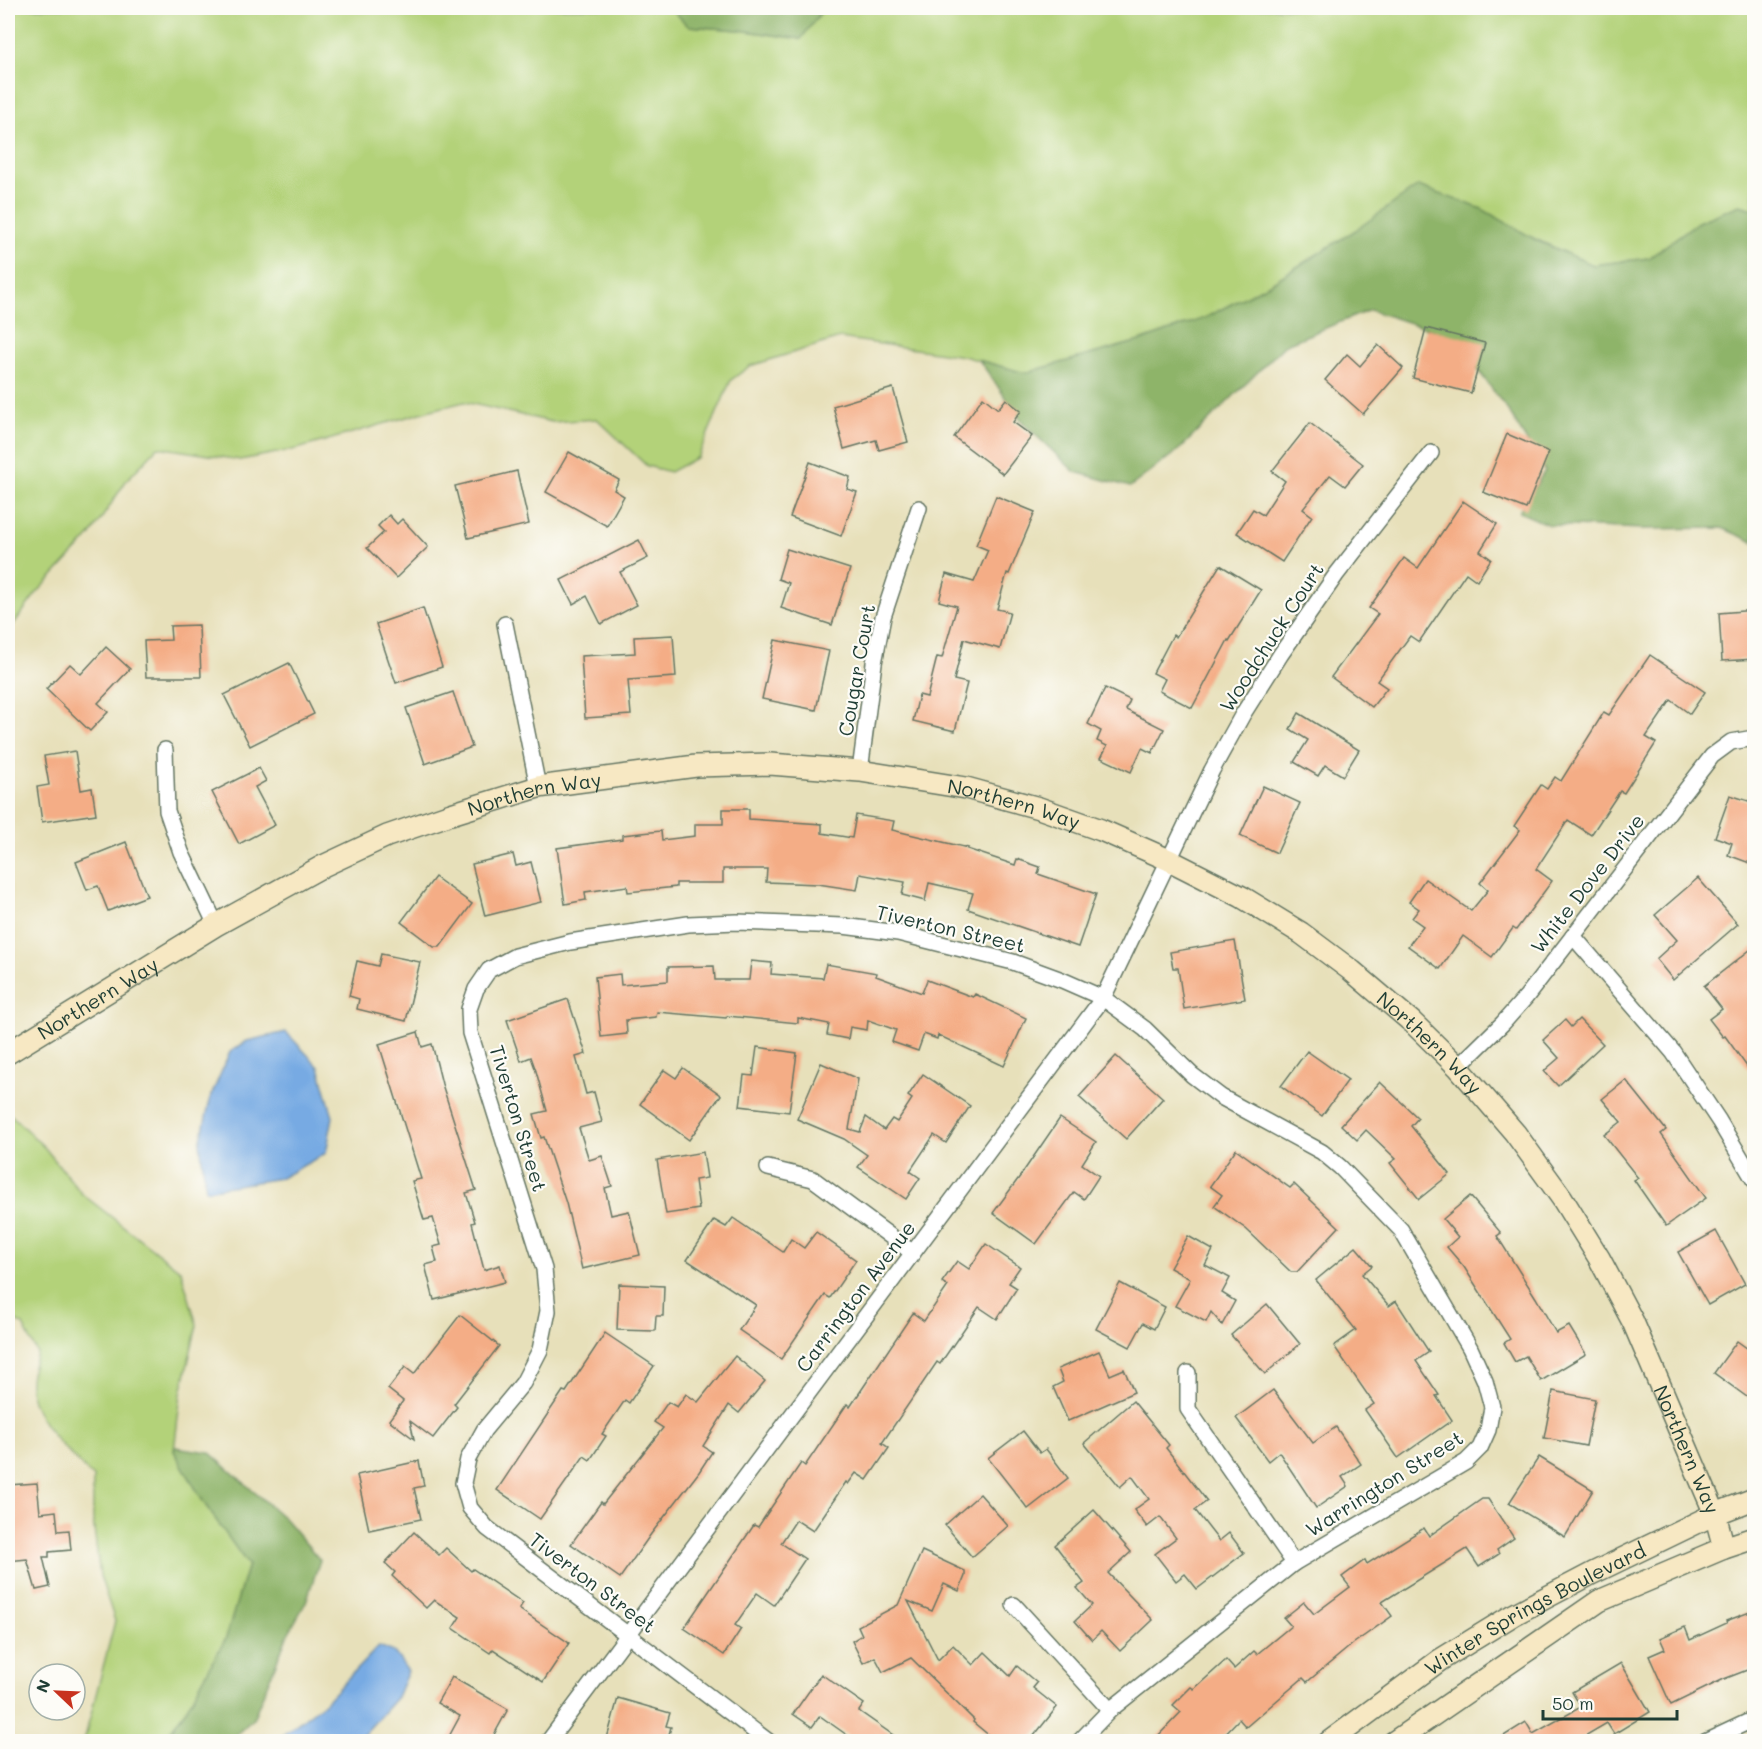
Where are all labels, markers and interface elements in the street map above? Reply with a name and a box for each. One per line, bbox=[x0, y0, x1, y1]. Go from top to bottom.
street label: Woodchuck Court bbox=[1213, 558, 1329, 716]
street label: Cougar Court bbox=[832, 602, 880, 738]
street label: Northern Way bbox=[464, 766, 603, 821]
street label: Northern Way bbox=[946, 772, 1084, 835]
street label: White Dove Drive bbox=[1524, 808, 1650, 958]
street label: Tiverton Street bbox=[874, 898, 1028, 958]
street label: Northern Way bbox=[32, 951, 163, 1045]
street label: Northern Way bbox=[1372, 985, 1488, 1099]
street label: Tiverton Street bbox=[484, 1041, 554, 1195]
street label: Carrington Avenue bbox=[790, 1215, 920, 1377]
street label: Northern Way bbox=[1648, 1381, 1726, 1517]
street label: Warrington Street bbox=[1300, 1424, 1468, 1542]
street label: Tiverton Street bbox=[524, 1526, 662, 1638]
street label: Winter Springs Boulevard bbox=[1419, 1537, 1650, 1680]
north arrow bbox=[27, 1662, 87, 1722]
text: N bbox=[31, 1676, 55, 1696]
scale bar bbox=[1543, 1683, 1676, 1721]
text: 50 m bbox=[1552, 1691, 1594, 1715]

